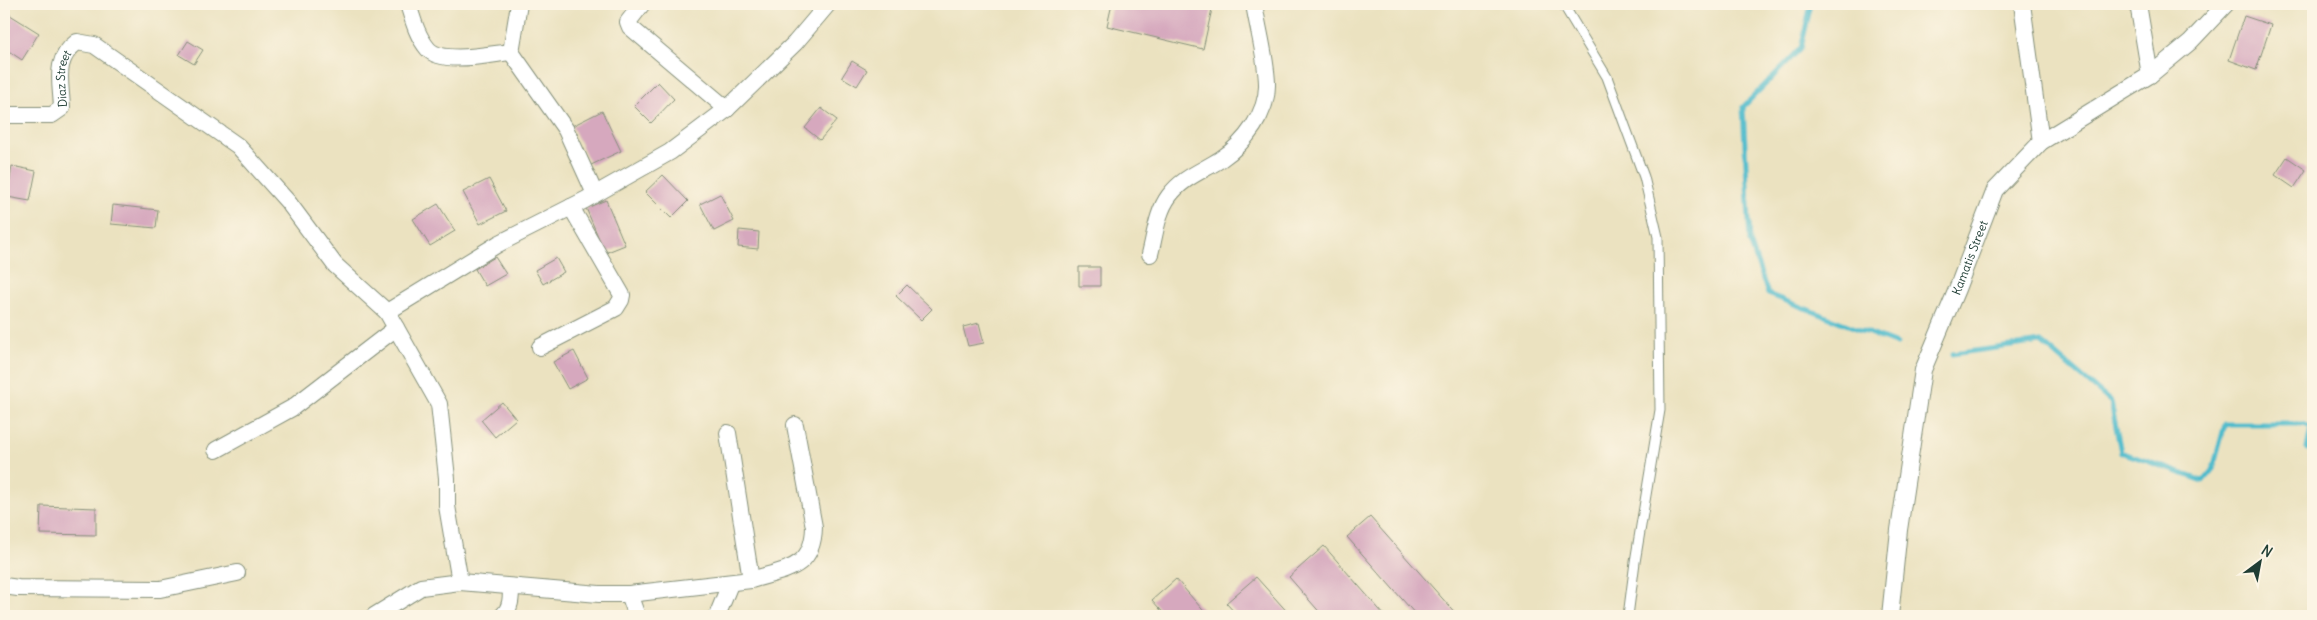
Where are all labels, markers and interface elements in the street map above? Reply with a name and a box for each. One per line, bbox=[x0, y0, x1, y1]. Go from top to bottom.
street label: Diaz Street bbox=[52, 46, 74, 108]
street label: Kamatis Street bbox=[1948, 218, 1990, 297]
north arrow bbox=[2234, 538, 2284, 588]
text: N bbox=[2258, 541, 2276, 561]

